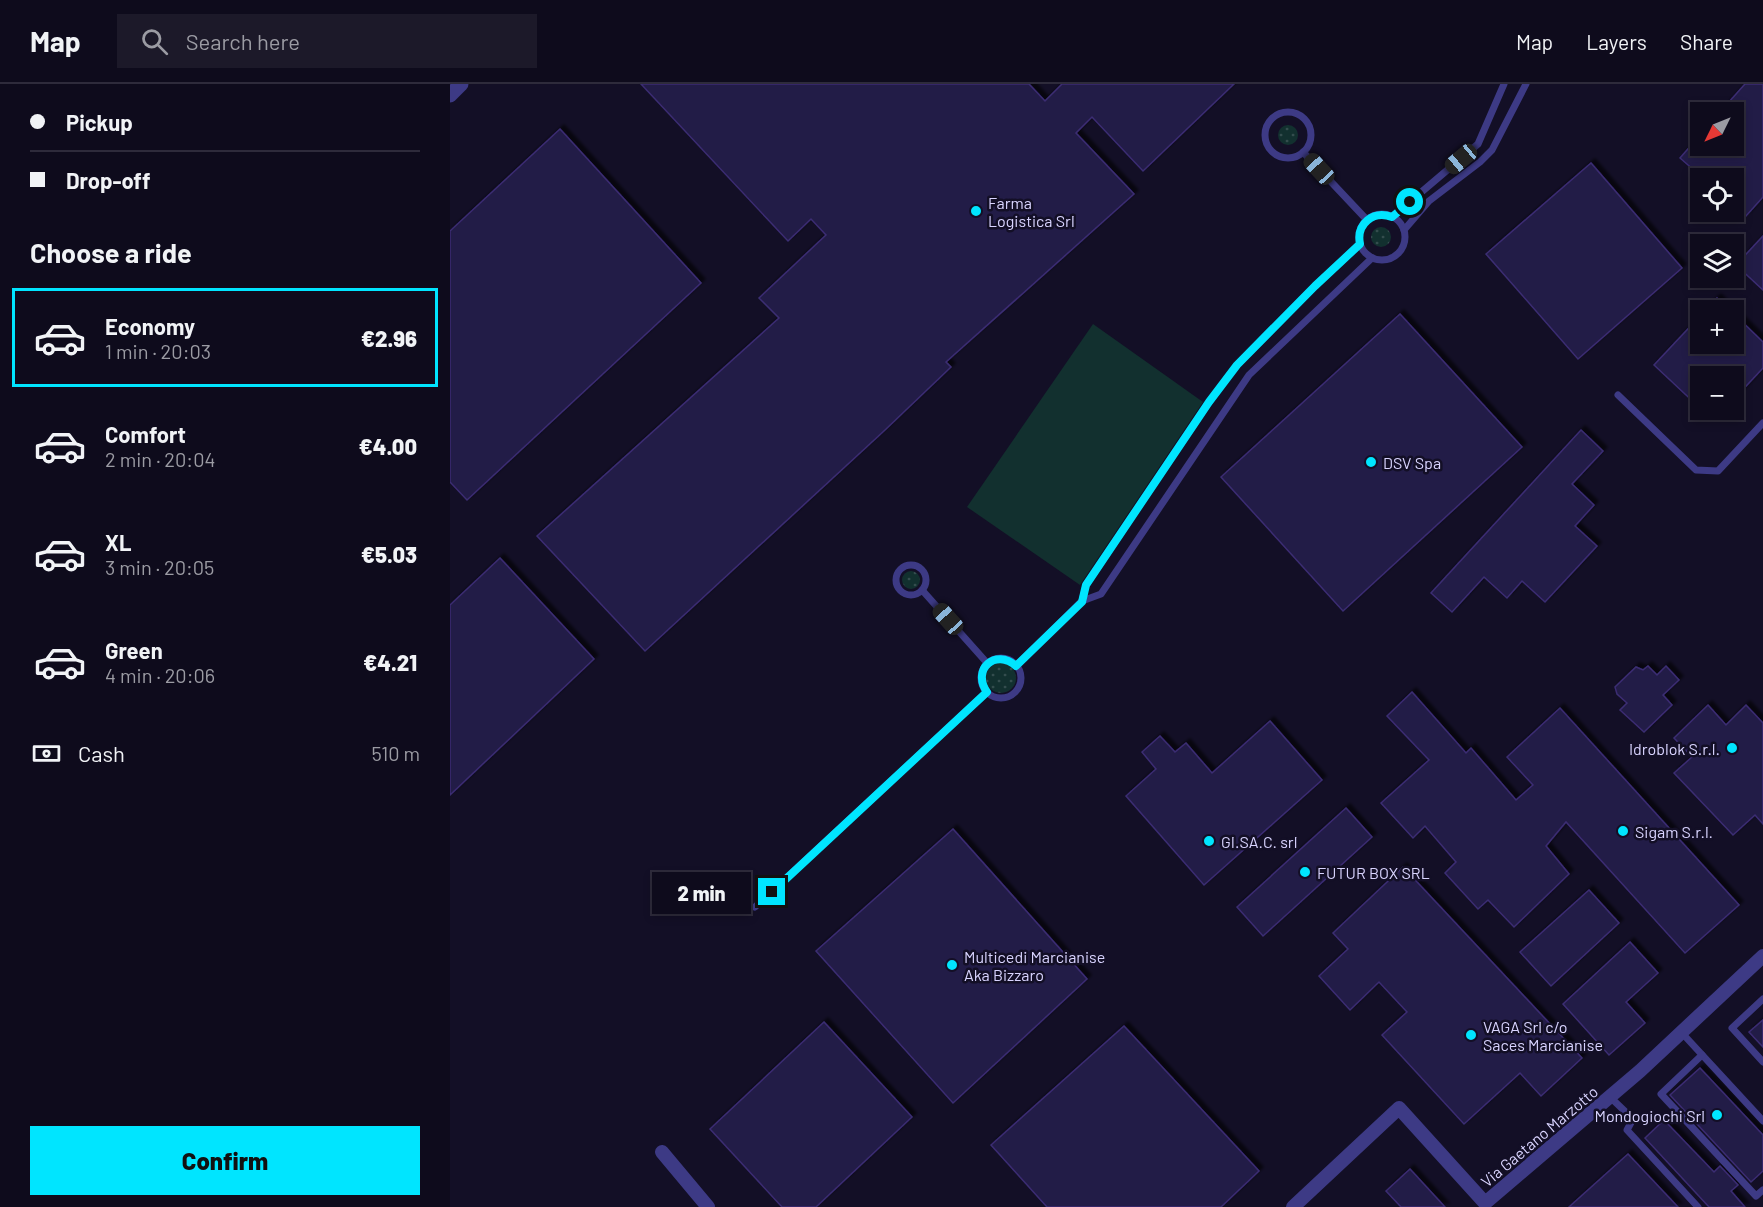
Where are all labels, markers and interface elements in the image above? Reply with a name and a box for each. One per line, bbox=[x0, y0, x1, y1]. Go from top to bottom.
search box bbox=[117, 14, 537, 68]
text: Map bbox=[30, 24, 81, 58]
icon: search bbox=[138, 25, 171, 58]
text: Search here bbox=[186, 28, 300, 54]
text: Map bbox=[1516, 29, 1553, 54]
text: Layers bbox=[1586, 29, 1647, 54]
text: Share bbox=[1680, 29, 1733, 54]
north arrow bbox=[1690, 102, 1744, 156]
map controls bbox=[1690, 102, 1744, 420]
text: Pickup bbox=[66, 109, 133, 135]
car bbox=[1441, 141, 1481, 177]
car bbox=[1300, 150, 1338, 188]
text: Drop-off bbox=[66, 167, 150, 193]
button: locate bbox=[1690, 168, 1744, 222]
route start bbox=[1396, 188, 1423, 215]
place label: Farma Logistica Srl bbox=[988, 193, 1075, 230]
marker: Farma Logistica Srl bbox=[969, 204, 983, 218]
button: layers bbox=[1690, 234, 1744, 288]
text: Choose a ride bbox=[30, 236, 192, 268]
button: + bbox=[1690, 300, 1744, 354]
icon: car bbox=[33, 311, 87, 365]
text: Economy bbox=[105, 313, 195, 339]
text: €2.96 bbox=[361, 325, 417, 351]
text: 1 min · 20:03 bbox=[105, 339, 211, 363]
button: − bbox=[1690, 366, 1744, 420]
icon: car bbox=[33, 419, 87, 473]
text: Comfort bbox=[105, 421, 186, 447]
text: €4.00 bbox=[359, 433, 417, 459]
text: 2 min · 20:04 bbox=[105, 447, 215, 471]
place label: DSV Spa bbox=[1383, 453, 1441, 472]
marker: DSV Spa bbox=[1364, 455, 1378, 469]
icon: car bbox=[33, 527, 87, 581]
text: XL bbox=[105, 529, 131, 555]
text: €5.03 bbox=[361, 541, 417, 567]
text: 3 min · 20:05 bbox=[105, 555, 214, 579]
car bbox=[929, 600, 967, 638]
icon: car bbox=[33, 635, 87, 689]
text: Green bbox=[105, 637, 163, 663]
text: €4.21 bbox=[363, 649, 417, 675]
text: 4 min · 20:06 bbox=[105, 663, 215, 687]
icon: cash bbox=[30, 737, 63, 770]
place label: Idroblok S.r.l. bbox=[1629, 739, 1720, 758]
text: Cash bbox=[78, 740, 125, 766]
text: 510 m bbox=[371, 741, 420, 765]
marker: Idroblok S.r.l. bbox=[1725, 741, 1739, 755]
place label: Sigam S.r.l. bbox=[1635, 822, 1713, 841]
marker: Sigam S.r.l. bbox=[1616, 824, 1630, 838]
place label: GI.SA.C. srl bbox=[1221, 832, 1297, 851]
marker: GI.SA.C. srl bbox=[1202, 834, 1216, 848]
place label: FUTUR BOX SRL bbox=[1317, 863, 1430, 882]
marker: FUTUR BOX SRL bbox=[1298, 865, 1312, 879]
callout: 2 min bbox=[652, 871, 751, 913]
route end bbox=[758, 878, 785, 905]
text: 2 min bbox=[677, 881, 726, 905]
place label: Multicedi Marcianise Aka Bizzaro bbox=[964, 947, 1105, 984]
marker: Multicedi Marcianise Aka Bizzaro bbox=[945, 958, 959, 972]
place label: VAGA Srl c/o Saces Marcianise bbox=[1483, 1017, 1603, 1054]
marker: VAGA Srl c/o Saces Marcianise bbox=[1464, 1028, 1478, 1042]
street label: Via Gaetano Marzotto bbox=[1477, 1081, 1601, 1191]
place label: Mondogiochi Srl bbox=[1594, 1106, 1705, 1125]
marker: Mondogiochi Srl bbox=[1710, 1108, 1724, 1122]
button: Confirm bbox=[30, 1126, 420, 1195]

